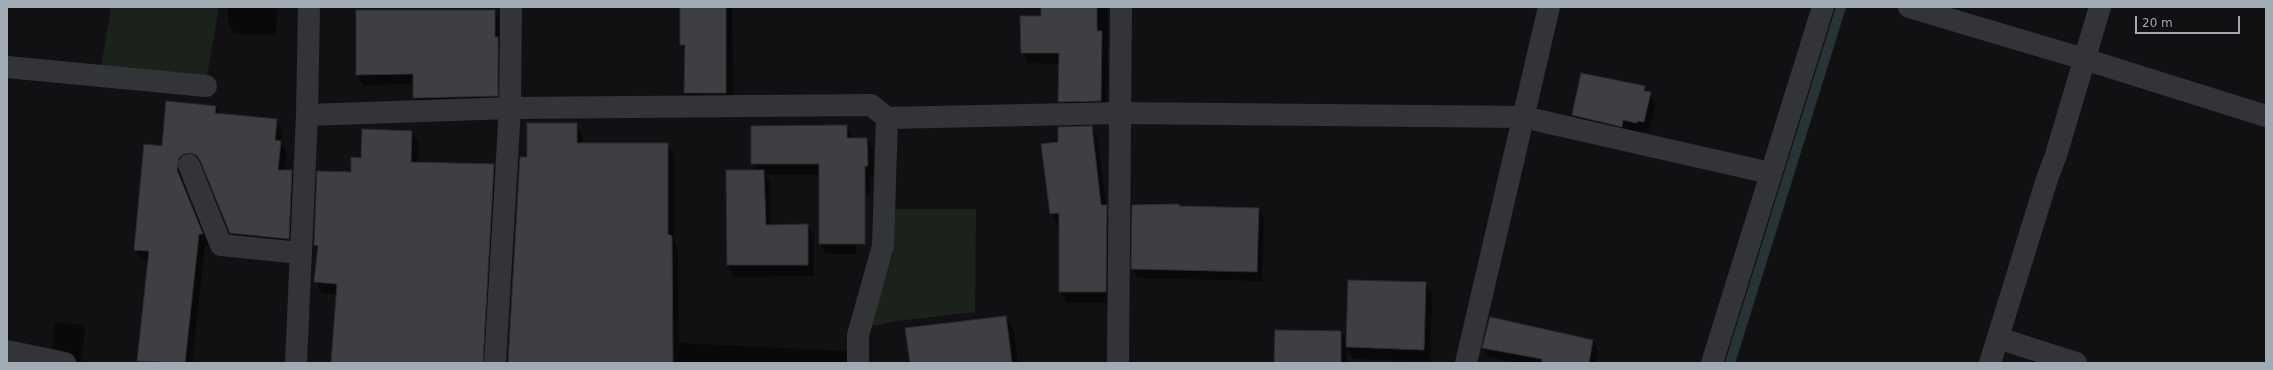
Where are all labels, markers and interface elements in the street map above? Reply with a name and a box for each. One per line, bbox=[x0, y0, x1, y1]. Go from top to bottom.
scale bar bbox=[2137, 8, 2242, 34]
text: 20 m bbox=[2142, 16, 2173, 30]

